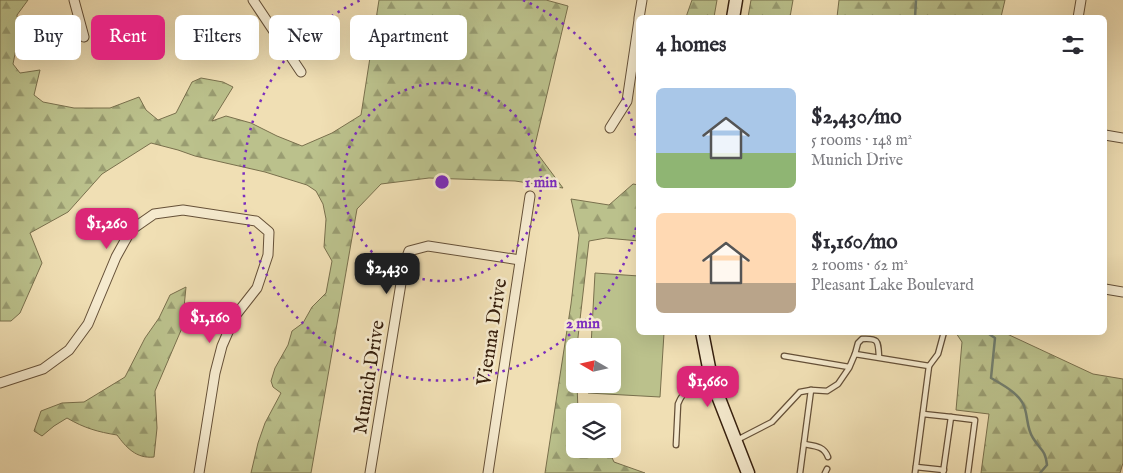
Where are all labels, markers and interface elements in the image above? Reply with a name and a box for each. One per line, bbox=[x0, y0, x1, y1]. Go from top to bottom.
chip: Buy bbox=[15, 15, 81, 60]
chip: Rent bbox=[91, 15, 165, 60]
chip: Filters bbox=[175, 15, 259, 60]
chip: New bbox=[269, 15, 340, 60]
chip: Apartment bbox=[350, 15, 467, 60]
icon: filters bbox=[1059, 31, 1087, 59]
text: 4 homes bbox=[656, 32, 726, 59]
text: $2,430/mo bbox=[811, 104, 902, 131]
icon: home bbox=[696, 108, 756, 168]
text: 5 rooms · 148 m² bbox=[811, 131, 912, 151]
text: Munich Drive bbox=[811, 151, 903, 171]
centre of rings bbox=[433, 173, 451, 191]
text: 1 min bbox=[525, 173, 557, 192]
pin: $1,260 bbox=[66, 208, 148, 250]
text: $1,260 bbox=[86, 214, 128, 234]
text: $1,160/mo bbox=[811, 229, 898, 256]
icon: home bbox=[696, 233, 756, 293]
pin: $2,430 bbox=[346, 252, 428, 295]
text: 2 rooms · 62 m² bbox=[811, 256, 908, 276]
text: $2,430 bbox=[366, 259, 408, 279]
text: Pleasant Lake Boulevard bbox=[811, 276, 974, 296]
street label: Vienna Drive bbox=[471, 277, 513, 389]
pin: $1,160 bbox=[169, 302, 251, 344]
text: $1,160 bbox=[190, 308, 230, 328]
text: 2 min bbox=[566, 314, 600, 333]
street label: Munich Drive bbox=[348, 318, 391, 436]
north arrow bbox=[566, 338, 621, 392]
map controls bbox=[566, 338, 621, 458]
pin: $1,660 bbox=[667, 366, 749, 408]
text: $1,660 bbox=[688, 372, 728, 392]
button: layers bbox=[566, 403, 621, 458]

